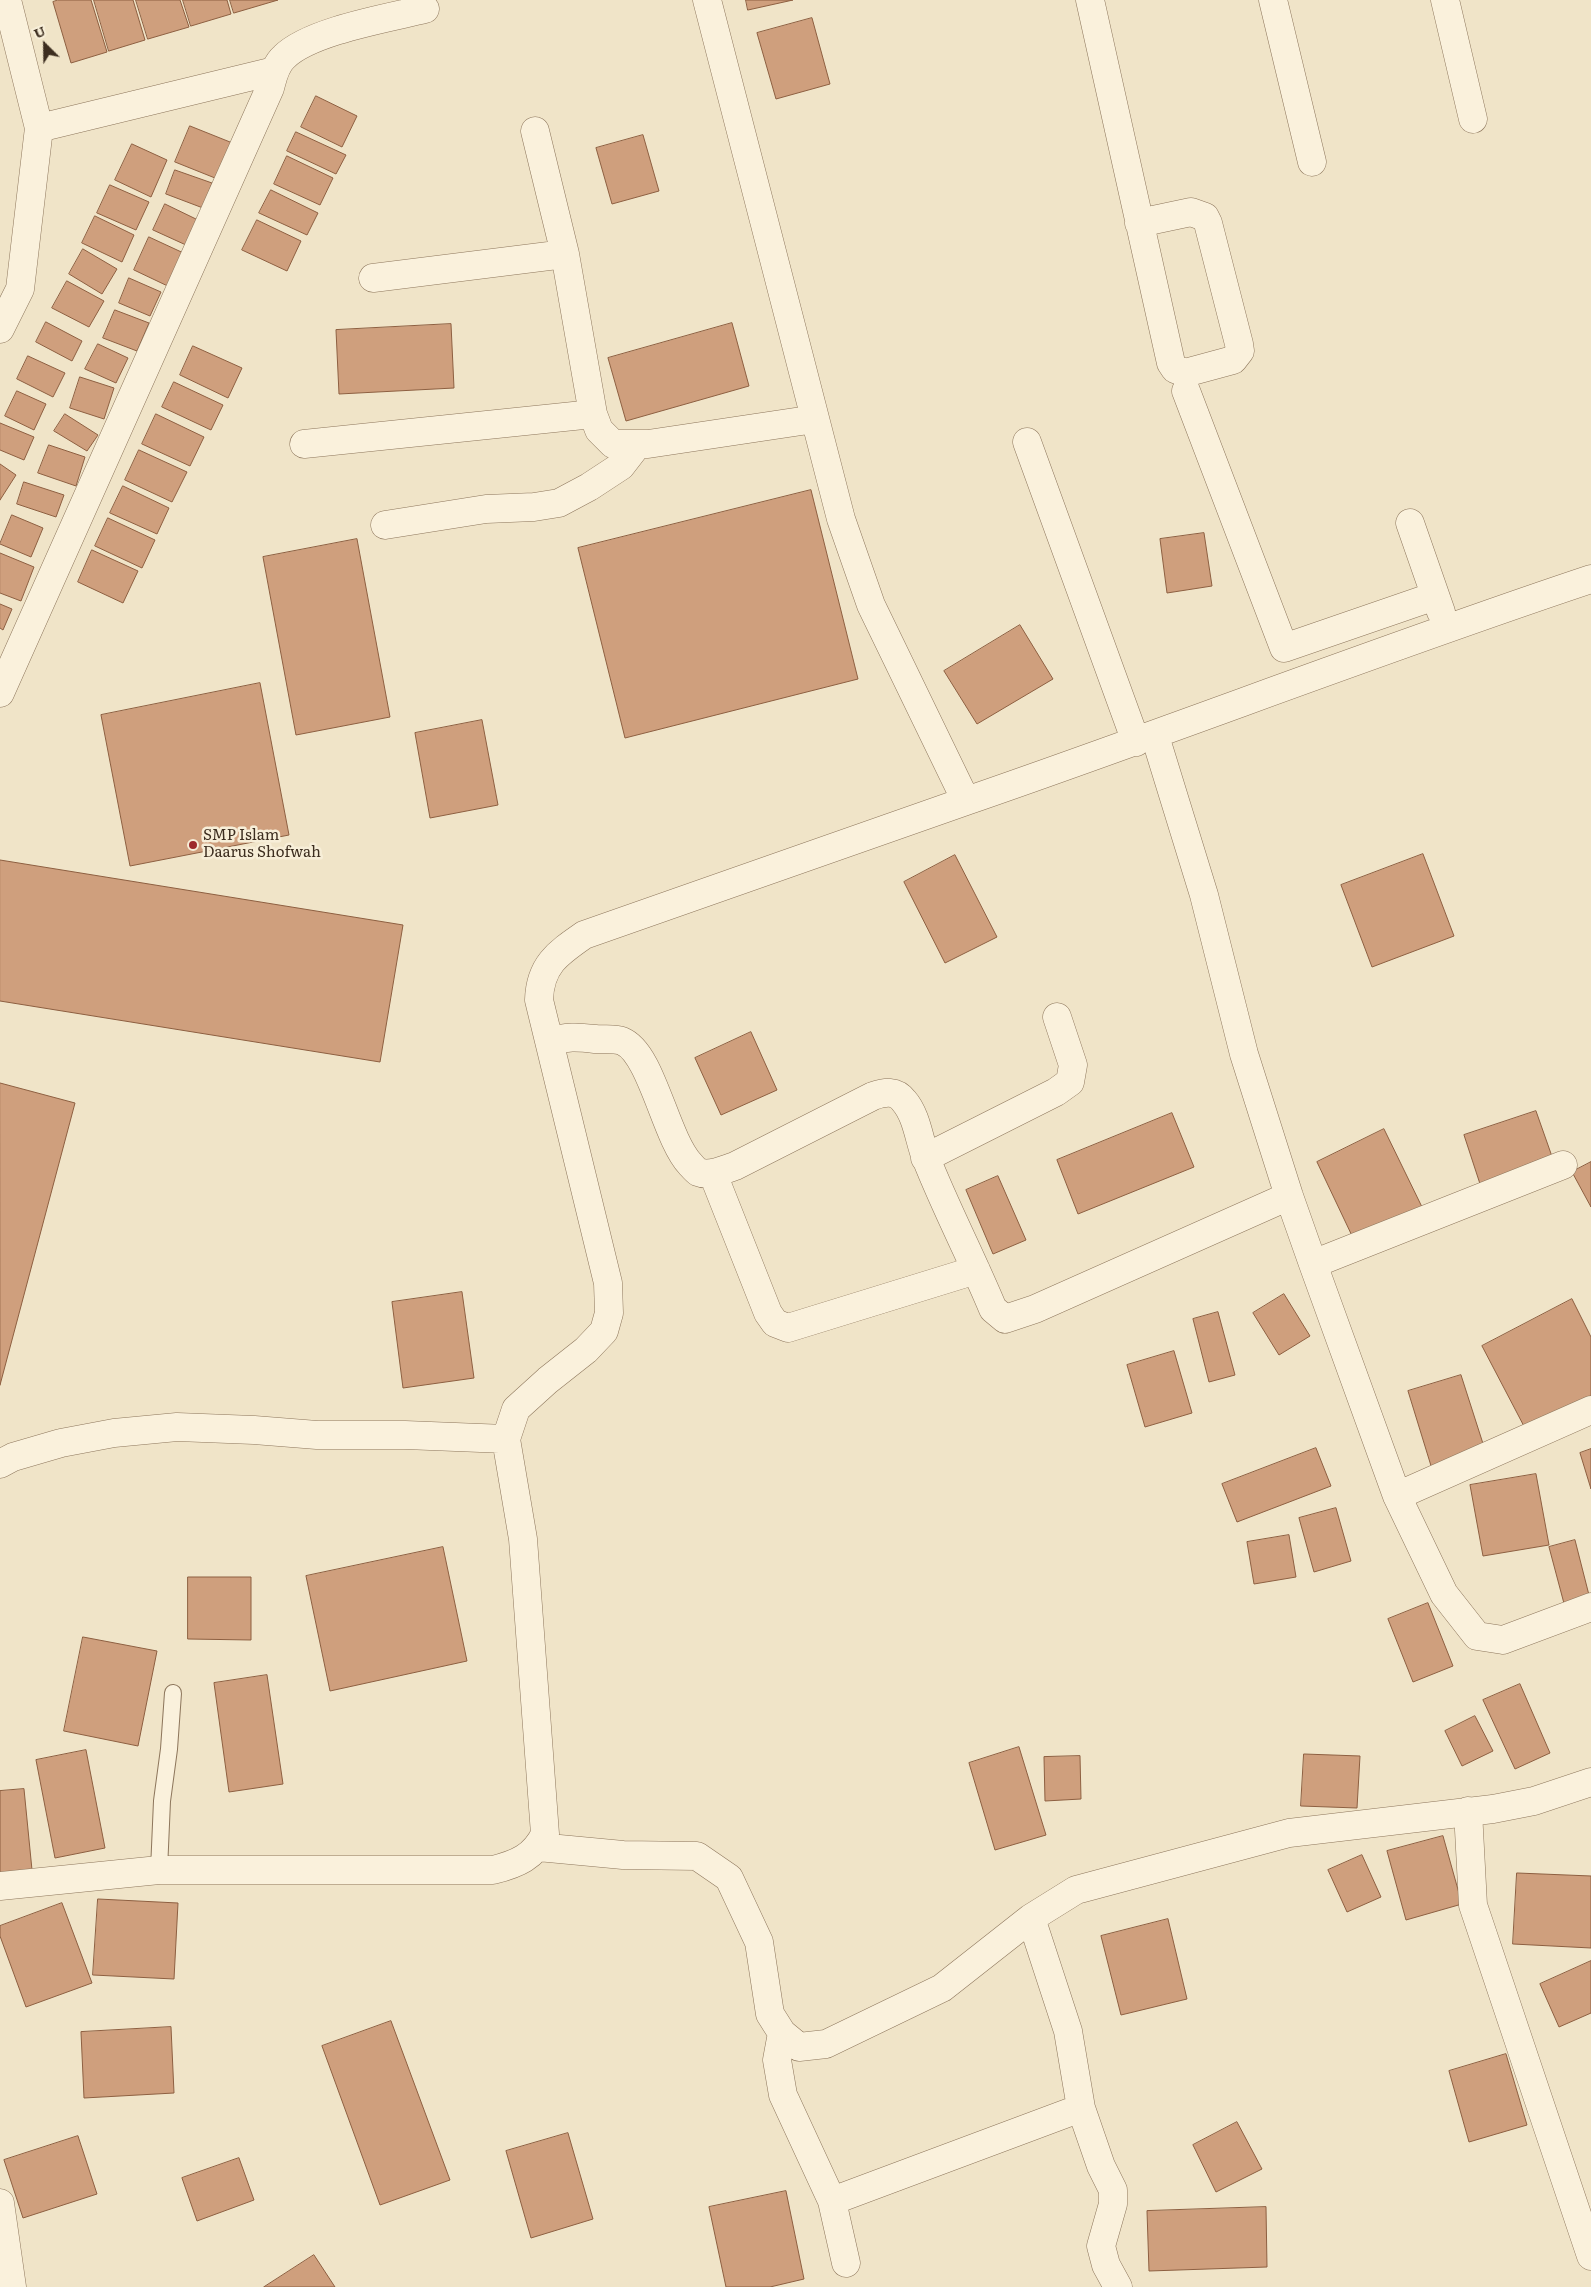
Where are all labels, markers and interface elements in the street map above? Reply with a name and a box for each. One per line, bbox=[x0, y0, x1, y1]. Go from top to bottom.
north arrow bbox=[20, 20, 70, 70]
text: U bbox=[30, 20, 48, 43]
place label: SMP Islam Daarus Shofwah bbox=[203, 827, 321, 862]
marker: SMP Islam Daarus Shofwah bbox=[187, 839, 199, 851]

